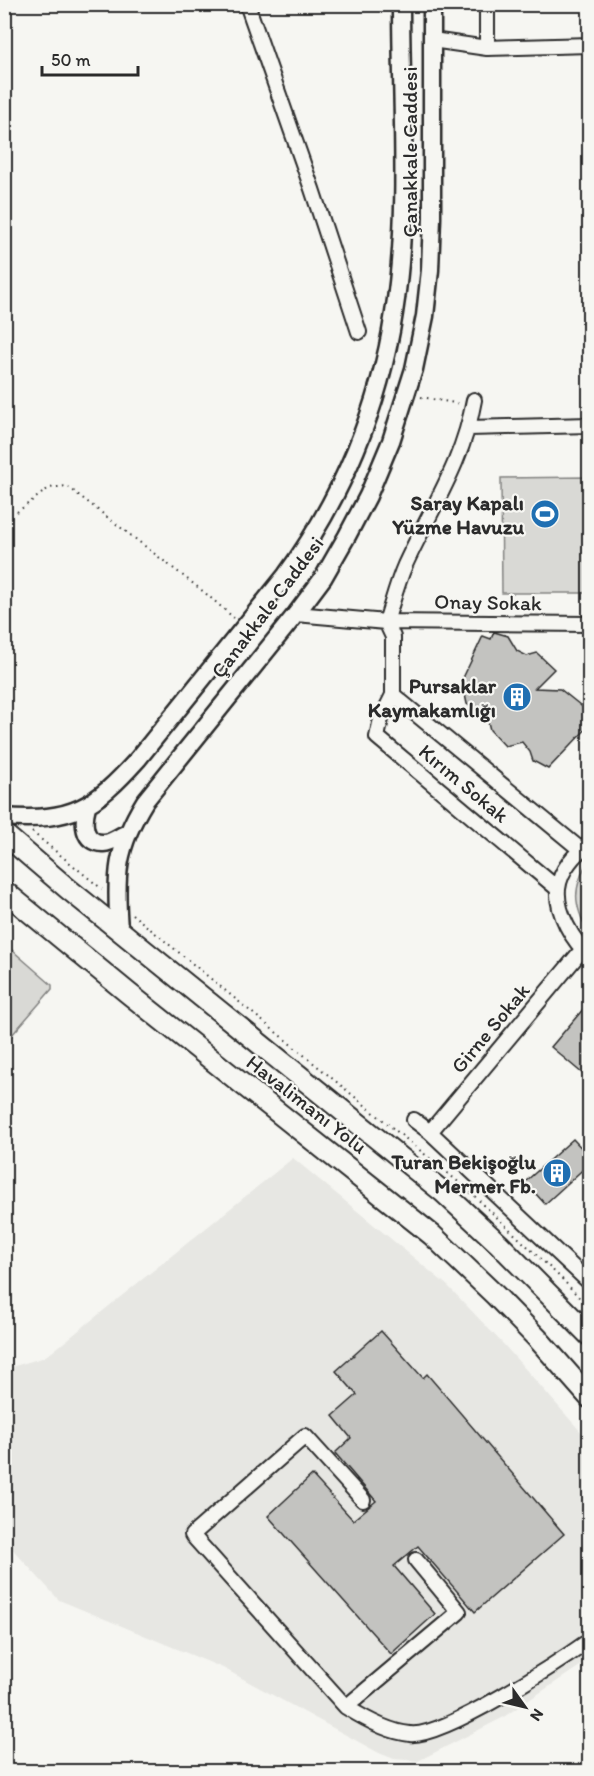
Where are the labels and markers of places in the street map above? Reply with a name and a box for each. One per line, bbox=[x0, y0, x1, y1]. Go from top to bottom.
place label: Saray Kapalı Yüzme Havuzu bbox=[391, 490, 524, 539]
sports icon: Saray Kapalı Yüzme Havuzu bbox=[529, 498, 561, 530]
place label: Pursaklar Kaymakamlığı bbox=[368, 673, 497, 723]
building icon: Pursaklar Kaymakamlığı bbox=[501, 681, 533, 713]
place label: Turan Bekişoğlu Mermer Fb. bbox=[390, 1149, 536, 1198]
building icon: Turan Bekişoğlu Mermer Fb. bbox=[541, 1157, 573, 1189]

